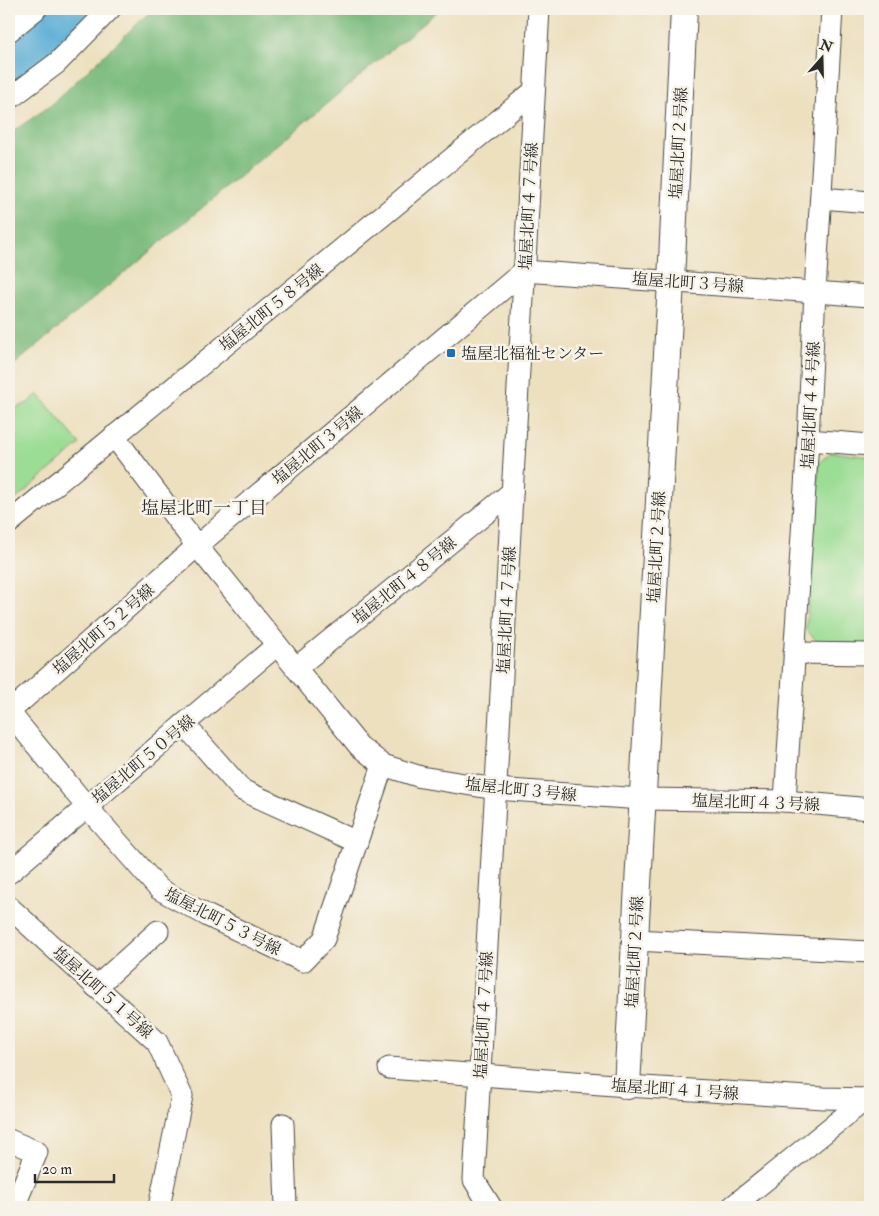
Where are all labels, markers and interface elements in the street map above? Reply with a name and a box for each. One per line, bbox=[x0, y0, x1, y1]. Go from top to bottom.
north arrow bbox=[796, 32, 846, 82]
text: N bbox=[817, 36, 836, 57]
street label: 塩屋北町２号線 bbox=[666, 87, 692, 200]
street label: 塩屋北町４７号線 bbox=[516, 142, 542, 270]
street label: 塩屋北町５８号線 bbox=[216, 260, 328, 356]
street label: 塩屋北町３号線 bbox=[631, 269, 744, 297]
street label: 塩屋北町４４号線 bbox=[798, 341, 824, 469]
place label: 塩屋北福祉センター bbox=[461, 344, 604, 364]
marker: 塩屋北福祉センター bbox=[445, 347, 457, 359]
street label: 塩屋北町３号線 bbox=[268, 402, 367, 489]
street label: 塩屋北町２号線 bbox=[644, 491, 670, 604]
district label: 塩屋北町一丁目 bbox=[141, 497, 267, 520]
street label: 塩屋北町４８号線 bbox=[349, 533, 461, 629]
street label: 塩屋北町４７号線 bbox=[494, 546, 520, 674]
street label: 塩屋北町５２号線 bbox=[49, 580, 159, 679]
street label: 塩屋北町５０号線 bbox=[88, 711, 199, 809]
street label: 塩屋北町３号線 bbox=[464, 774, 578, 806]
street label: 塩屋北町４３号線 bbox=[692, 791, 820, 815]
street label: 塩屋北町５３号線 bbox=[161, 884, 284, 960]
street label: 塩屋北町２号線 bbox=[622, 896, 648, 1009]
street label: 塩屋北町５１号線 bbox=[48, 942, 157, 1043]
street label: 塩屋北町４７号線 bbox=[471, 951, 497, 1079]
street label: 塩屋北町４１号線 bbox=[610, 1076, 739, 1104]
scale bar bbox=[35, 1151, 114, 1183]
text: 20 m bbox=[42, 1160, 72, 1179]

